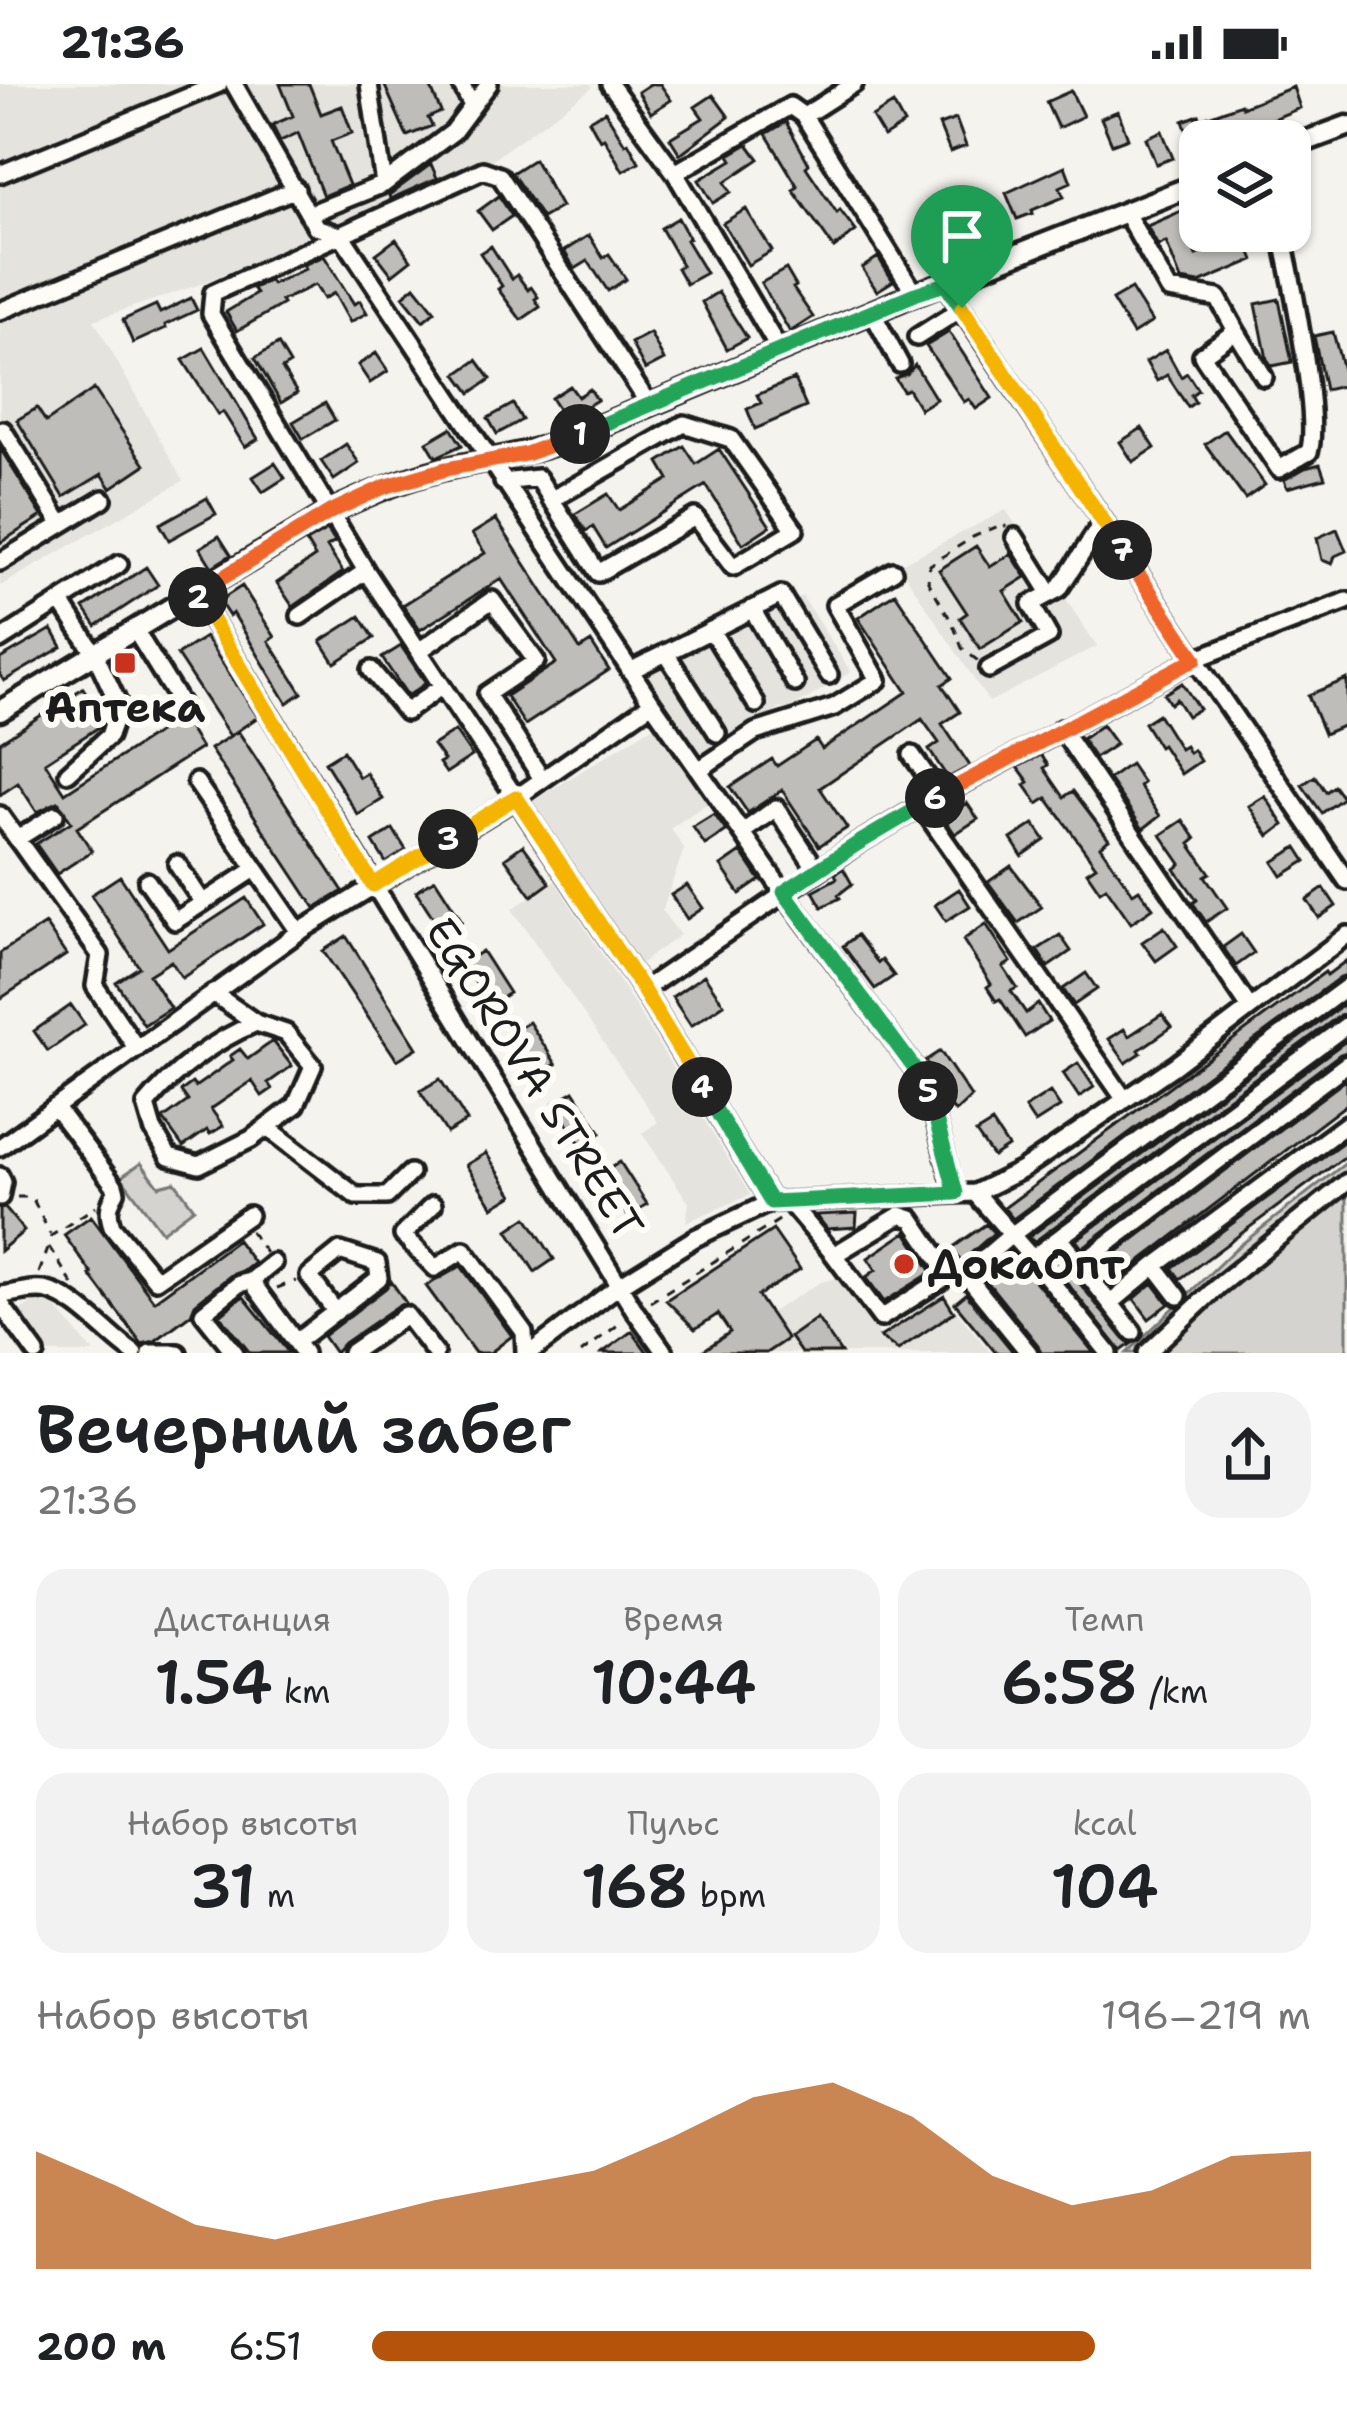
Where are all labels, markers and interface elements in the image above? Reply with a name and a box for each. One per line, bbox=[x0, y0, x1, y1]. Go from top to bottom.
text: 21:36 bbox=[60, 12, 185, 72]
map controls bbox=[1179, 120, 1311, 252]
button: layers bbox=[1179, 120, 1311, 252]
pin bbox=[911, 185, 1013, 308]
icon: arrive bbox=[929, 203, 995, 269]
pin: 1 bbox=[550, 404, 610, 464]
text: 1 bbox=[572, 411, 588, 456]
pin: 7 bbox=[1092, 520, 1152, 580]
text: 7 bbox=[1110, 527, 1134, 572]
pin: 2 bbox=[168, 567, 228, 627]
text: 2 bbox=[186, 574, 210, 619]
marker: Аптека bbox=[112, 650, 138, 676]
place label: Аптека bbox=[44, 679, 206, 735]
pin: 6 bbox=[905, 768, 965, 828]
text: 6 bbox=[923, 775, 947, 820]
pin: 3 bbox=[418, 809, 478, 869]
text: 3 bbox=[436, 816, 460, 861]
street label: EGOROVA STREET bbox=[413, 906, 657, 1250]
pin: 4 bbox=[672, 1057, 732, 1117]
pin: 5 bbox=[898, 1061, 958, 1121]
text: 4 bbox=[690, 1064, 714, 1109]
text: 5 bbox=[918, 1068, 938, 1113]
place label: ДокаОпт bbox=[928, 1236, 1125, 1292]
marker: ДокаОпт bbox=[891, 1251, 917, 1277]
text: Вечерний забег bbox=[36, 1385, 571, 1473]
button: share bbox=[1185, 1392, 1311, 1518]
text: 21:36 bbox=[36, 1474, 139, 1526]
text: Дистанция bbox=[154, 1597, 331, 1642]
text: Время bbox=[623, 1597, 724, 1642]
text: Темп bbox=[1065, 1597, 1144, 1642]
text: 1.54 bbox=[154, 1642, 273, 1722]
text: 10:44 bbox=[591, 1642, 756, 1722]
text: 6:58 bbox=[1001, 1642, 1138, 1722]
text: km bbox=[273, 1669, 331, 1714]
text: /km bbox=[1138, 1669, 1208, 1714]
text: Набор высоты bbox=[127, 1801, 358, 1846]
text: Пульс bbox=[627, 1801, 720, 1846]
text: kcal bbox=[1072, 1801, 1137, 1846]
text: 31 bbox=[190, 1846, 255, 1926]
text: 168 bbox=[581, 1846, 689, 1926]
text: 104 bbox=[1050, 1846, 1159, 1926]
text: m bbox=[255, 1873, 295, 1918]
text: bpm bbox=[689, 1873, 766, 1918]
text: Набор высоты bbox=[36, 1989, 310, 2041]
text: 196–219 m bbox=[1101, 1989, 1311, 2041]
text: 200 m bbox=[36, 2320, 166, 2372]
text: 6:51 bbox=[228, 2320, 302, 2372]

